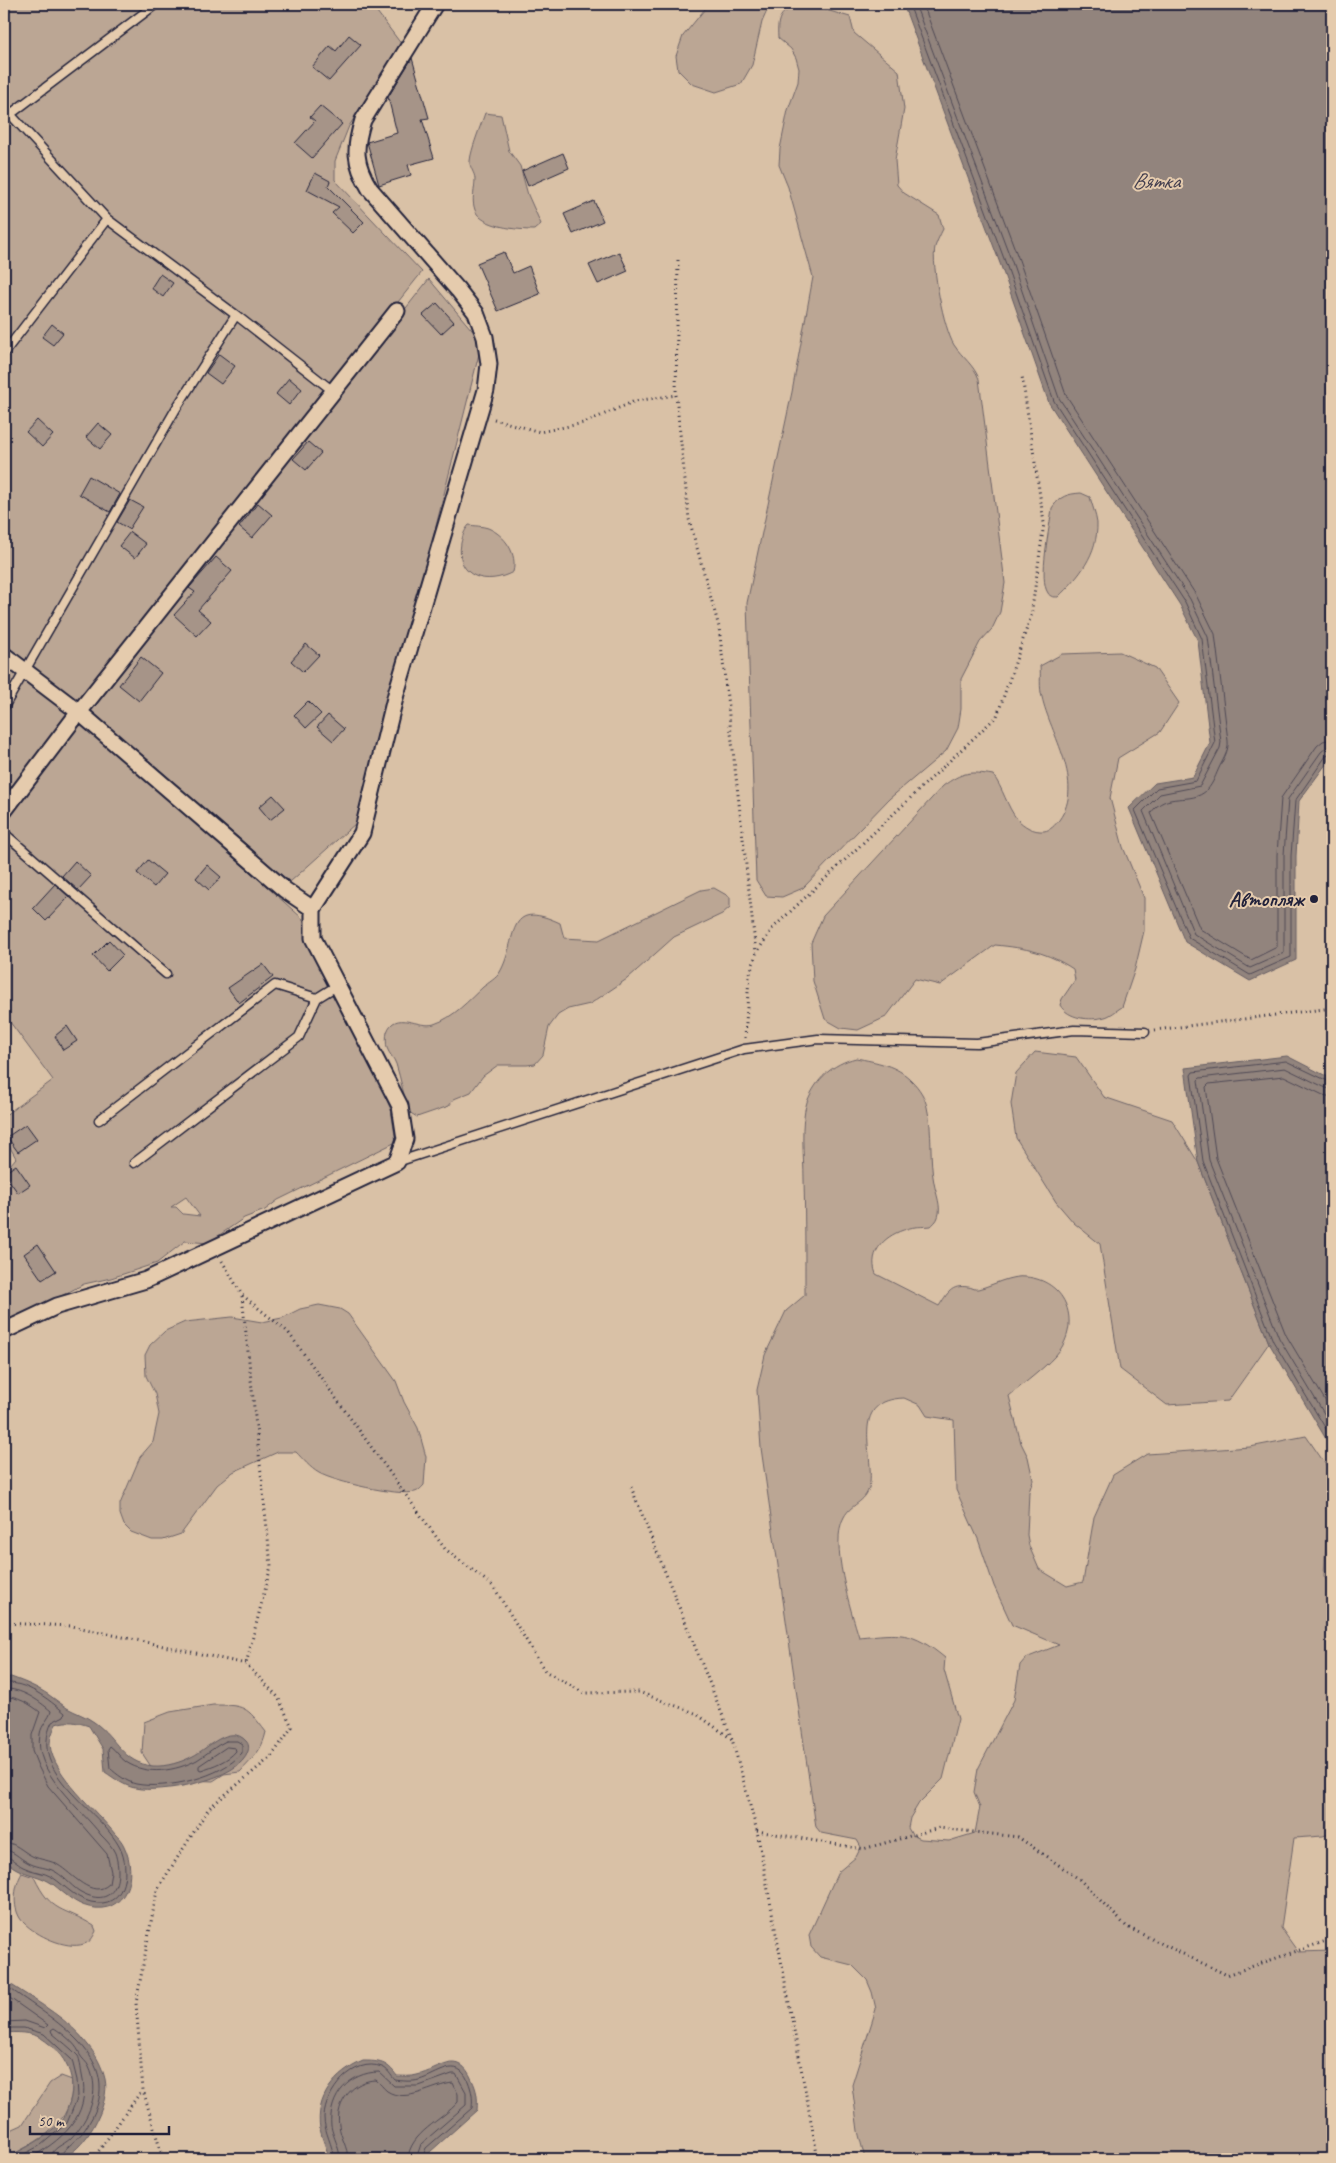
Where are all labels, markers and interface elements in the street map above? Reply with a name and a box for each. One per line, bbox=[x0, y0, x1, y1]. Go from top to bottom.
water label: Вятка bbox=[1132, 167, 1182, 195]
place label: Автопляж bbox=[1229, 886, 1306, 912]
marker: Автопляж bbox=[1308, 893, 1320, 905]
scale bar bbox=[30, 2103, 169, 2135]
text: 50 m bbox=[38, 2112, 65, 2131]

